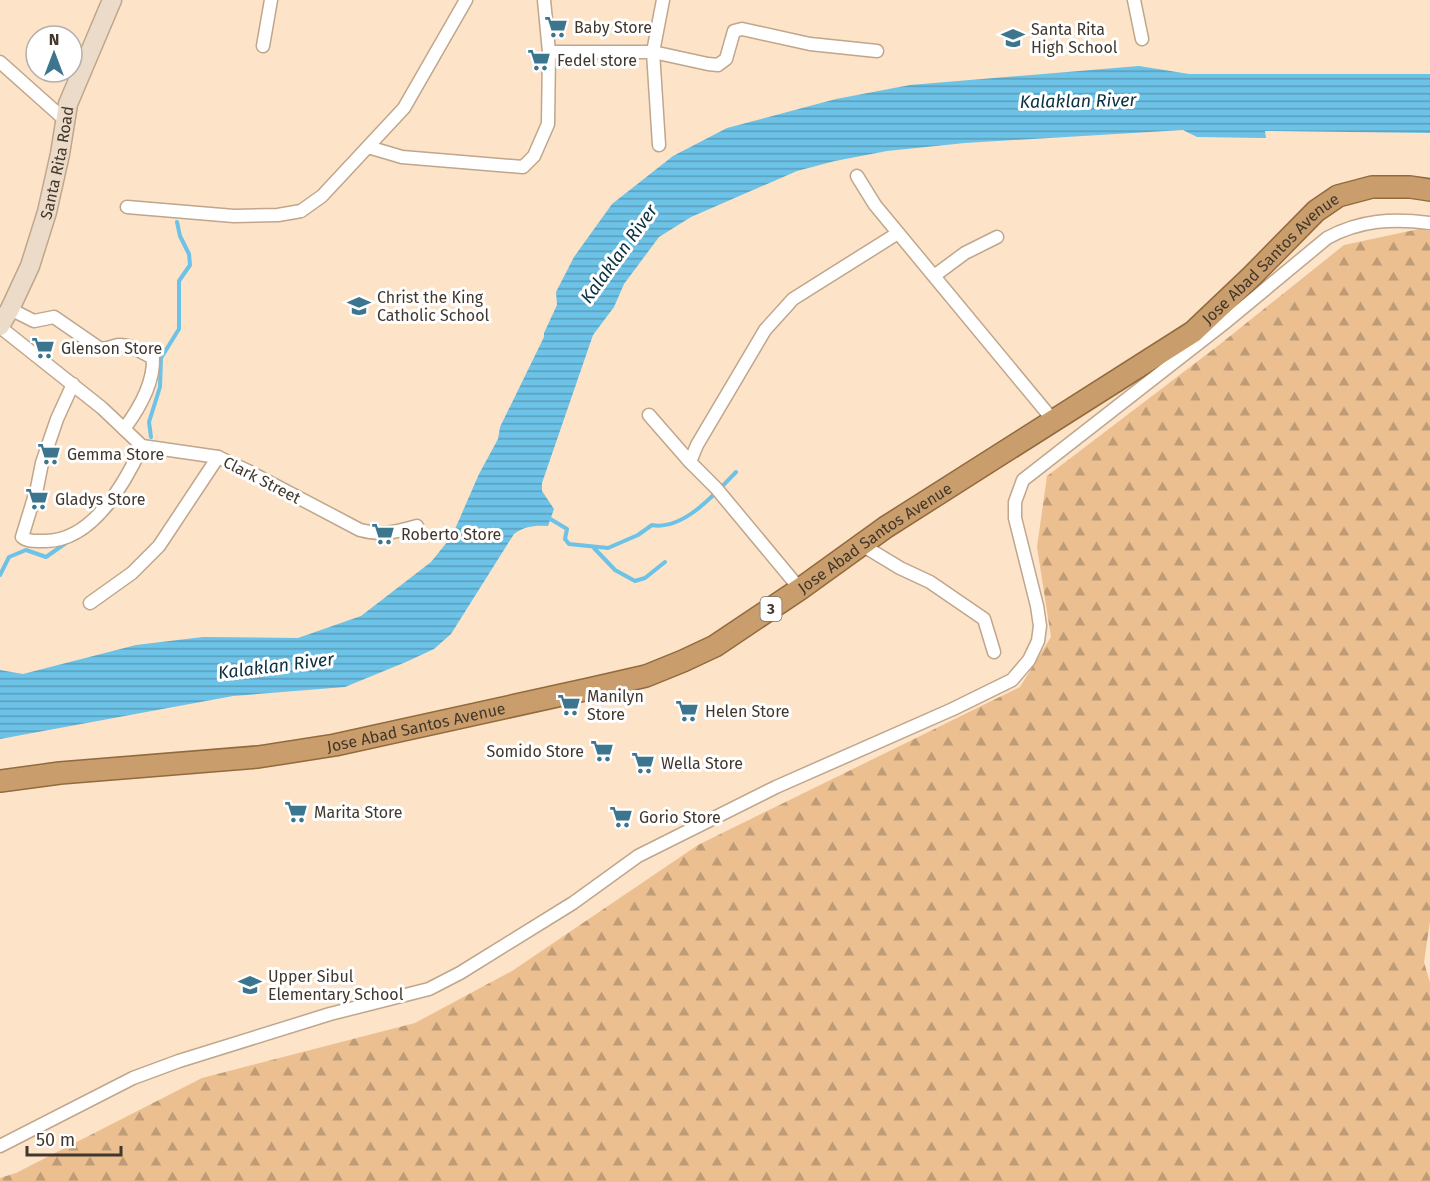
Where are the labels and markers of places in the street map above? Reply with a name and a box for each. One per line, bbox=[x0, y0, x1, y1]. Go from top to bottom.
supermarket icon: Baby Store bbox=[543, 14, 569, 40]
place label: Baby Store bbox=[574, 18, 652, 37]
place label: Santa Rita High School bbox=[1031, 20, 1118, 57]
school or university icon: Santa Rita High School bbox=[1000, 25, 1026, 51]
supermarket icon: Fedel store bbox=[526, 47, 552, 73]
place label: Fedel store bbox=[557, 51, 637, 70]
place label: Christ the King Catholic School bbox=[377, 288, 490, 325]
school or university icon: Christ the King Catholic School bbox=[346, 293, 372, 319]
supermarket icon: Glenson Store bbox=[30, 335, 56, 361]
place label: Glenson Store bbox=[61, 339, 162, 358]
supermarket icon: Gemma Store bbox=[36, 441, 62, 467]
place label: Gemma Store bbox=[67, 445, 164, 464]
supermarket icon: Gladys Store bbox=[24, 486, 50, 512]
place label: Gladys Store bbox=[55, 490, 145, 509]
supermarket icon: Roberto Store bbox=[370, 521, 396, 547]
place label: Roberto Store bbox=[401, 525, 501, 544]
place label: Manilyn Store bbox=[587, 687, 644, 724]
supermarket icon: Manilyn Store bbox=[556, 692, 582, 718]
supermarket icon: Helen Store bbox=[674, 698, 700, 724]
place label: Helen Store bbox=[705, 702, 790, 721]
supermarket icon: Somido Store bbox=[589, 738, 615, 764]
place label: Somido Store bbox=[487, 742, 584, 761]
supermarket icon: Wella Store bbox=[630, 750, 656, 776]
place label: Wella Store bbox=[661, 754, 743, 773]
supermarket icon: Marita Store bbox=[283, 799, 309, 825]
place label: Marita Store bbox=[314, 803, 402, 822]
supermarket icon: Gorio Store bbox=[608, 804, 634, 830]
place label: Gorio Store bbox=[639, 808, 721, 827]
place label: Upper Sibul Elementary School bbox=[268, 967, 404, 1004]
school or university icon: Upper Sibul Elementary School bbox=[237, 972, 263, 998]

